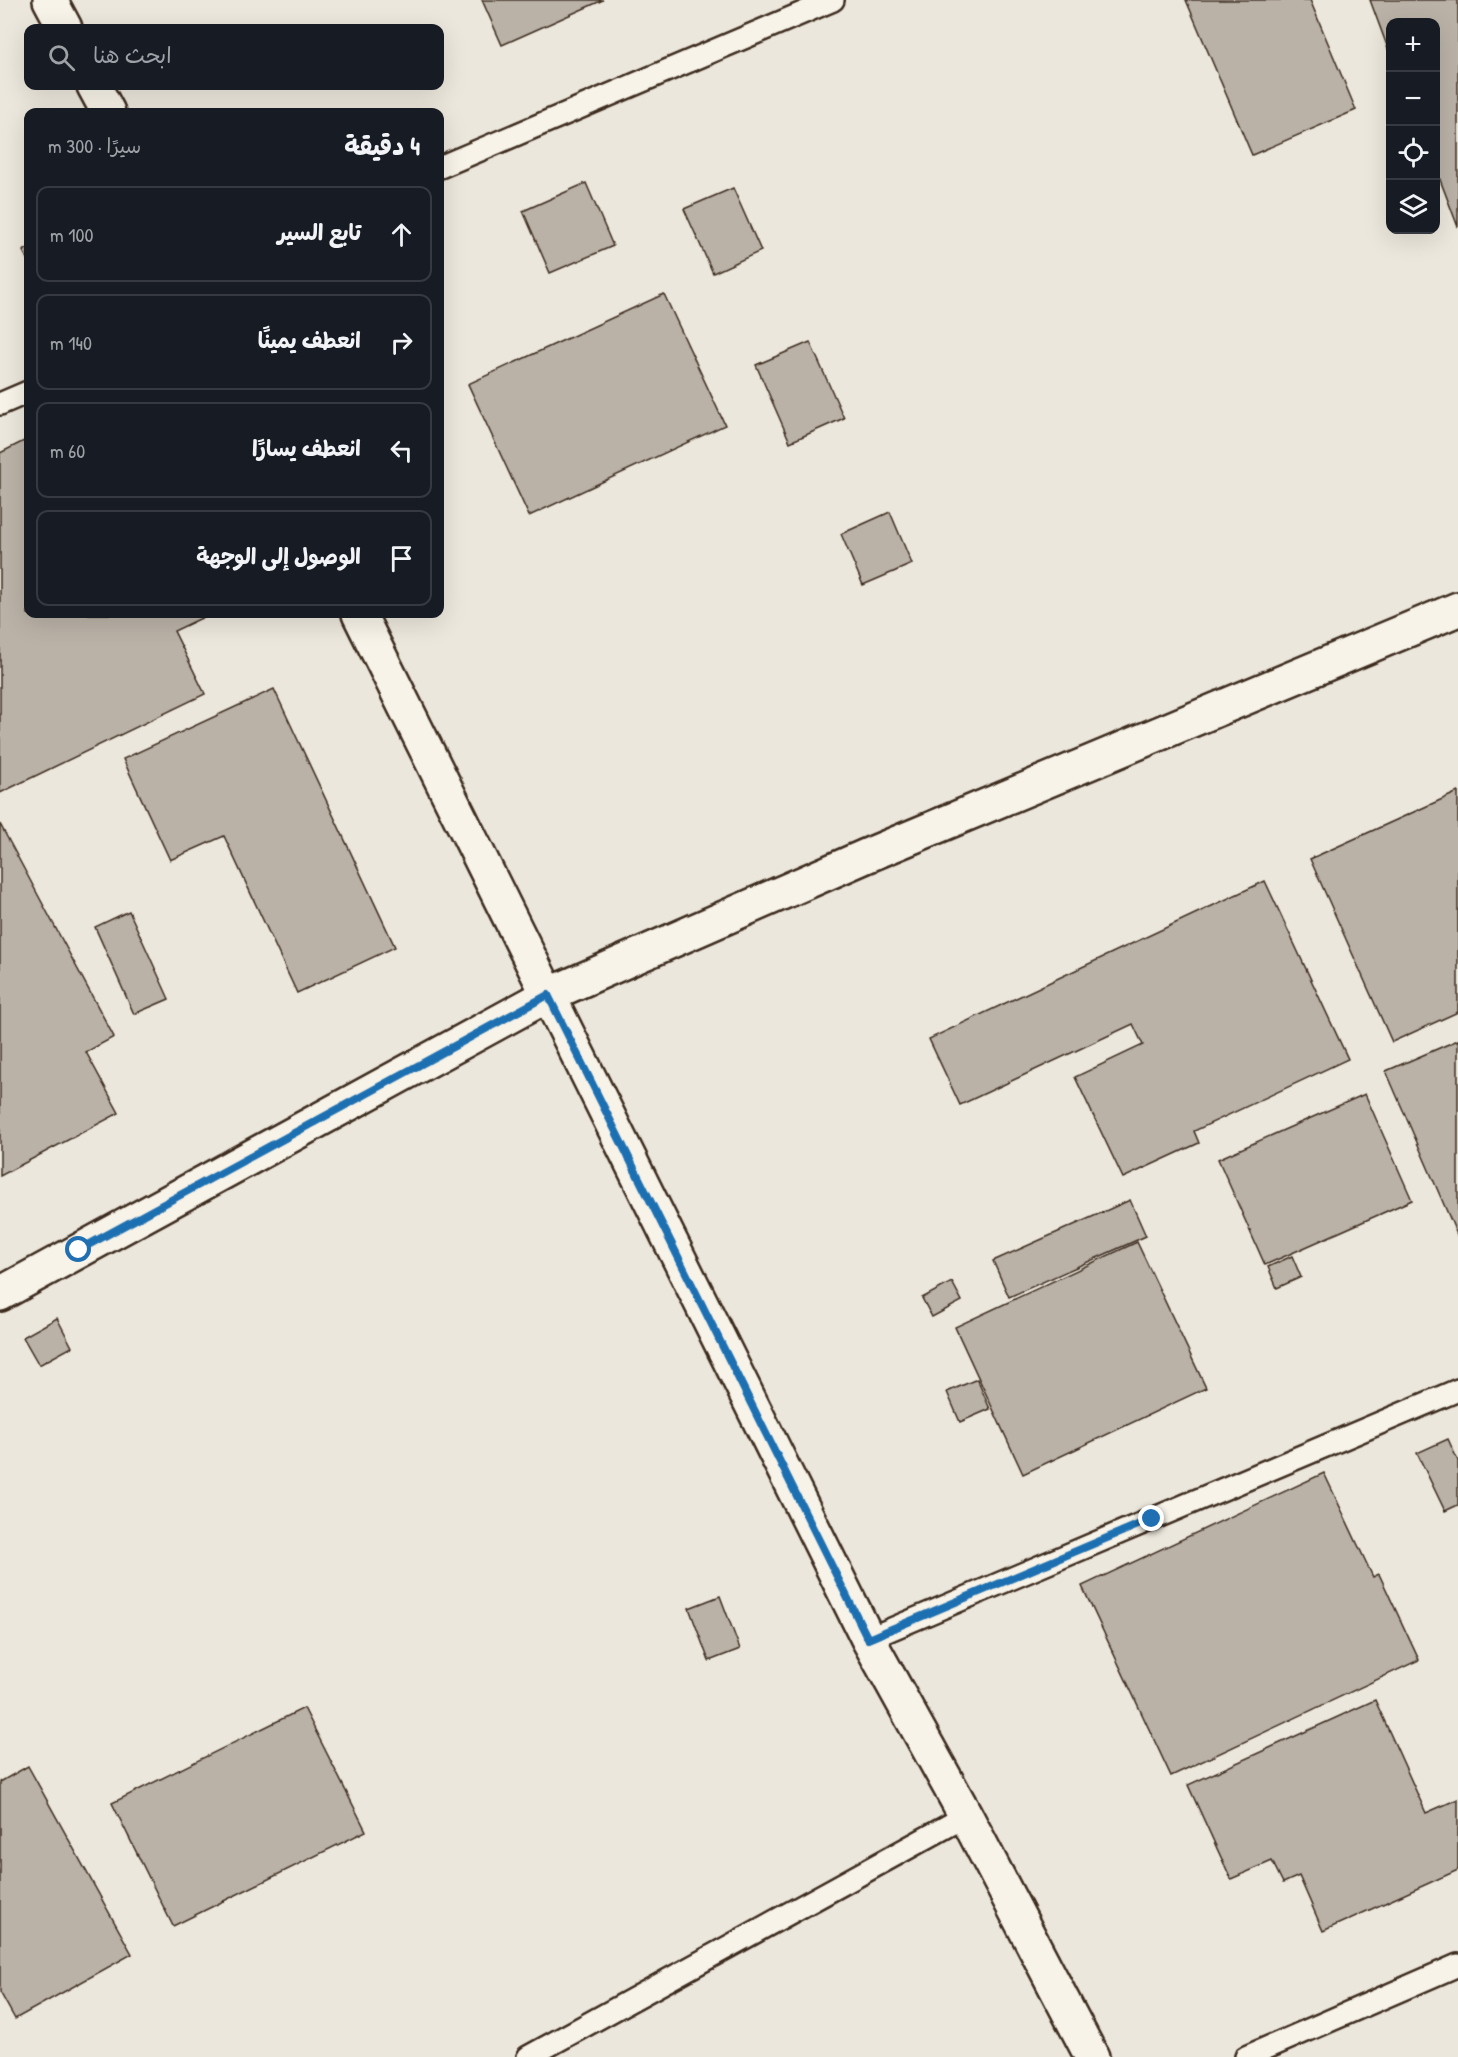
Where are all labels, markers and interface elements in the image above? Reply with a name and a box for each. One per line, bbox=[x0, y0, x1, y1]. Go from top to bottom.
map controls bbox=[1386, 18, 1440, 234]
button: + bbox=[1386, 18, 1440, 72]
search box bbox=[24, 24, 444, 90]
text: ابحث هنا bbox=[93, 40, 172, 70]
icon: search bbox=[45, 41, 78, 74]
button: − bbox=[1386, 72, 1440, 126]
button: locate bbox=[1386, 126, 1440, 180]
text: 4 دقيقة bbox=[344, 128, 420, 163]
text: سيرًا · 300 m bbox=[48, 132, 141, 159]
button: layers bbox=[1386, 180, 1440, 234]
text: تابع السير bbox=[278, 217, 361, 247]
icon: ahead bbox=[385, 218, 418, 251]
text: 100 m bbox=[50, 221, 93, 248]
text: انعطف يمينًا bbox=[258, 325, 361, 355]
icon: right bbox=[385, 326, 418, 359]
text: 140 m bbox=[50, 329, 92, 356]
text: انعطف يسارًا bbox=[252, 433, 361, 463]
icon: left bbox=[385, 434, 418, 467]
text: 60 m bbox=[50, 437, 85, 464]
text: الوصول إلى الوجهة bbox=[196, 541, 361, 571]
icon: arrive bbox=[385, 542, 418, 575]
route start bbox=[65, 1236, 91, 1262]
route end bbox=[1138, 1505, 1164, 1531]

